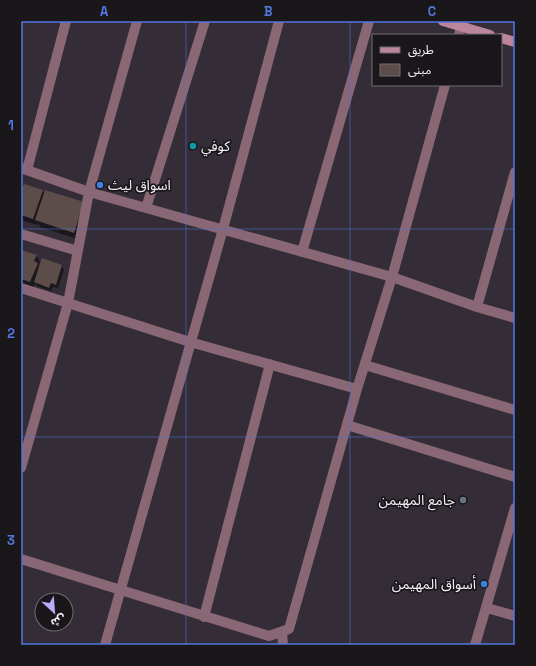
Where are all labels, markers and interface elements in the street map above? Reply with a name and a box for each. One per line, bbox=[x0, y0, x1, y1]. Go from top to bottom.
text: A bbox=[100, 3, 109, 20]
text: B bbox=[264, 3, 273, 20]
text: C bbox=[428, 3, 436, 20]
legend bbox=[372, 34, 502, 86]
text: طريق bbox=[408, 42, 434, 58]
text: مبنى bbox=[408, 62, 431, 78]
text: 1 bbox=[8, 117, 14, 134]
place label: كوفي bbox=[201, 137, 230, 157]
marker: كوفي bbox=[188, 141, 198, 151]
place label: اسواق ليث bbox=[108, 176, 171, 194]
marker: اسواق ليث bbox=[95, 180, 105, 190]
text: 2 bbox=[7, 325, 15, 342]
place label: جامع المهيمن bbox=[379, 491, 455, 511]
marker: جامع المهيمن bbox=[458, 495, 468, 505]
text: 3 bbox=[7, 532, 15, 549]
place label: أسواق المهيمن bbox=[392, 575, 476, 593]
marker: أسواق المهيمن bbox=[479, 579, 489, 589]
north arrow bbox=[34, 592, 74, 632]
text: ش bbox=[49, 611, 68, 631]

